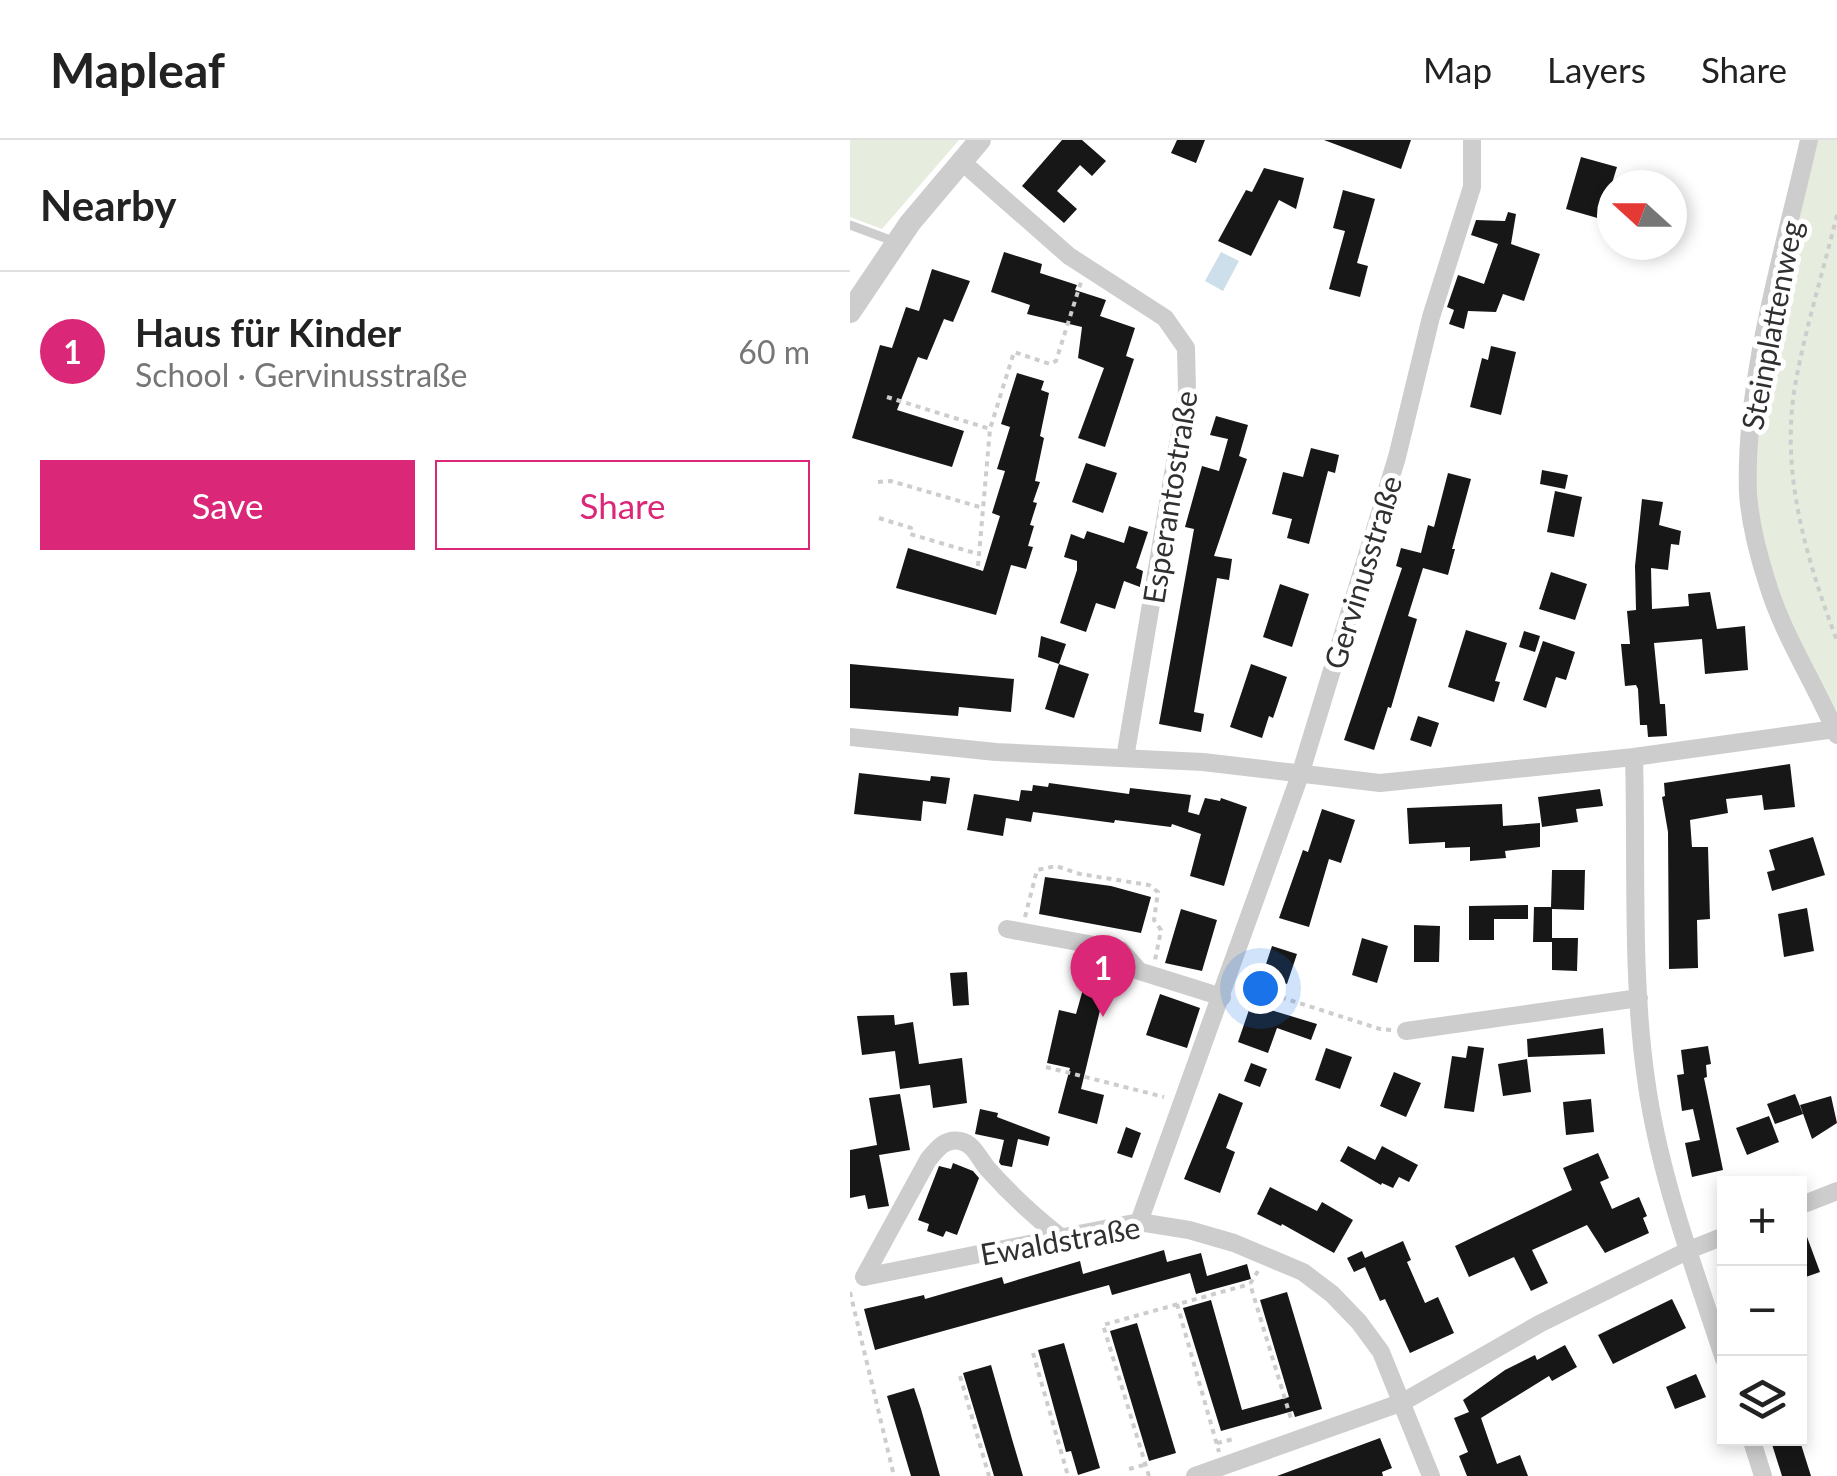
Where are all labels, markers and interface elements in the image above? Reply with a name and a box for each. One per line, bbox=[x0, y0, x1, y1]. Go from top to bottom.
text: Mapleaf bbox=[50, 41, 225, 98]
text: Map bbox=[1423, 48, 1492, 90]
text: Layers bbox=[1547, 48, 1646, 90]
text: Share bbox=[1701, 48, 1787, 90]
north arrow bbox=[1597, 170, 1687, 260]
text: Nearby bbox=[40, 180, 177, 230]
street label: Steinplattenweg bbox=[1733, 217, 1809, 433]
text: Haus für Kinder bbox=[135, 309, 401, 355]
text: 1 bbox=[63, 332, 82, 371]
text: 60 m bbox=[738, 332, 810, 371]
text: School · Gervinusstraße bbox=[135, 355, 468, 394]
street label: Esperantostraße bbox=[1134, 388, 1204, 606]
button: Save bbox=[40, 460, 415, 550]
button: Share bbox=[435, 460, 810, 550]
street label: Gervinusstraße bbox=[1316, 471, 1408, 673]
pin: 1 bbox=[1070, 934, 1136, 1017]
your location bbox=[1235, 963, 1286, 1014]
map controls bbox=[1717, 1176, 1807, 1446]
button: + bbox=[1717, 1176, 1807, 1266]
street label: Ewaldstraße bbox=[977, 1208, 1143, 1272]
button: − bbox=[1717, 1266, 1807, 1356]
button: layers bbox=[1717, 1356, 1807, 1446]

